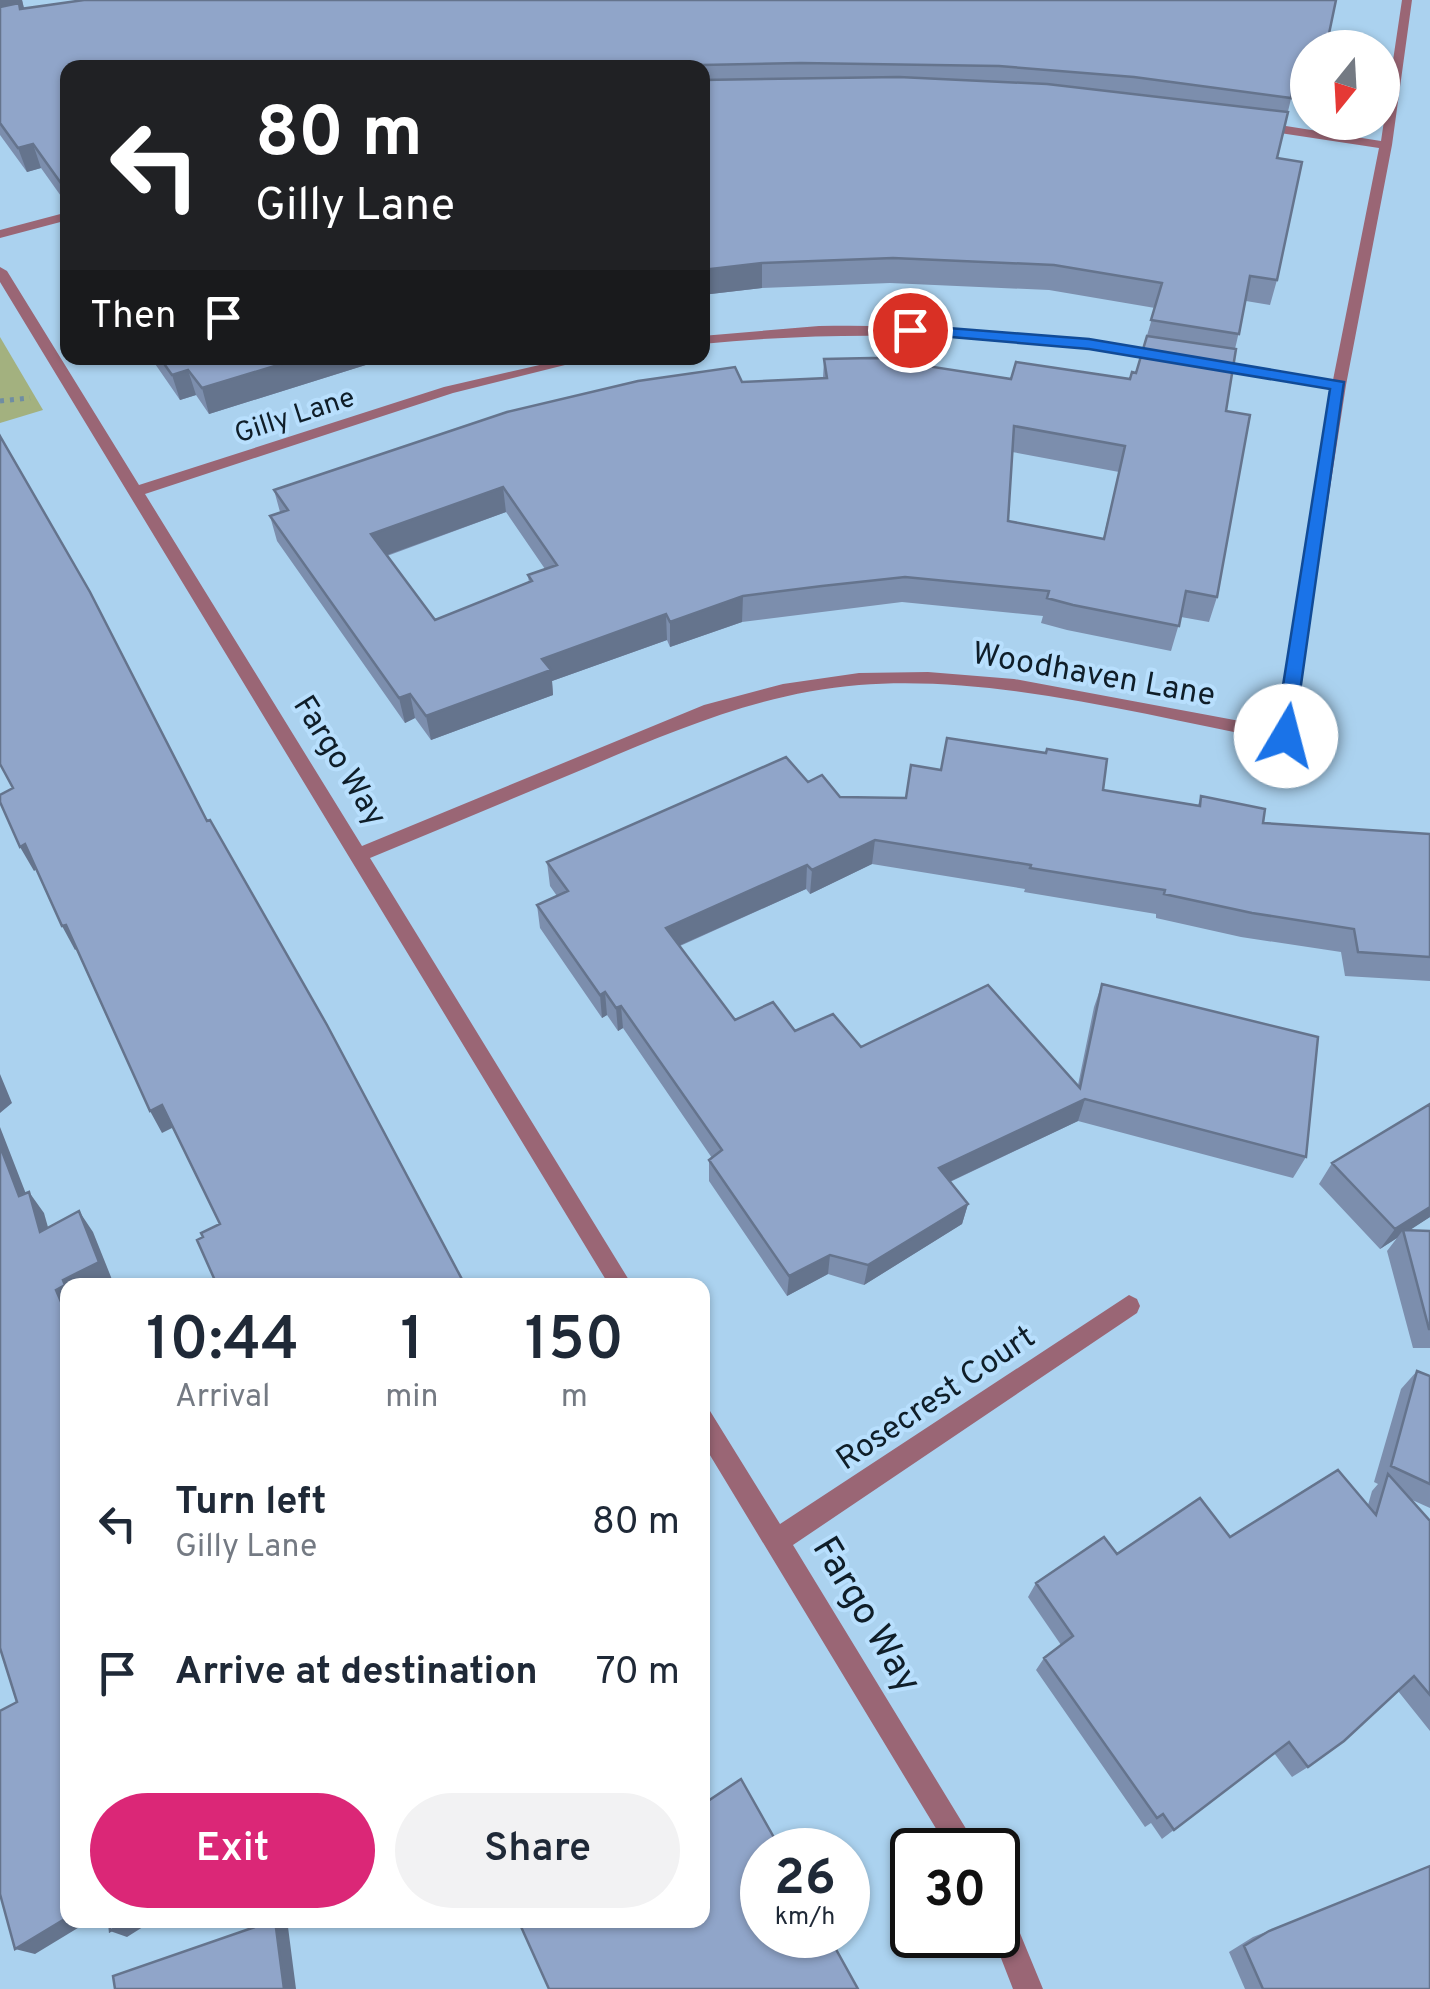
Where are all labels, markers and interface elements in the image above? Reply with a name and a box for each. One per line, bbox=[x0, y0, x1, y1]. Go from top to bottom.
north arrow bbox=[1290, 30, 1400, 140]
map controls bbox=[1290, 30, 1400, 140]
text: 80 m bbox=[255, 92, 423, 181]
icon: left bbox=[90, 100, 220, 230]
text: Gilly Lane bbox=[255, 179, 455, 236]
pin bbox=[868, 288, 953, 373]
icon: arrive bbox=[196, 290, 251, 345]
text: Then bbox=[90, 293, 176, 342]
icon: arrive bbox=[883, 303, 938, 358]
street label: Gilly Lane bbox=[230, 381, 360, 453]
street label: Woodhaven Lane bbox=[969, 635, 1218, 717]
position arrow bbox=[1234, 684, 1338, 788]
street label: Fargo Way bbox=[283, 689, 394, 834]
text: 10:44 bbox=[146, 1305, 299, 1381]
text: 1 bbox=[400, 1305, 424, 1381]
text: 150 bbox=[525, 1305, 624, 1381]
street label: Rosecrest Court bbox=[830, 1318, 1044, 1481]
text: Arrival bbox=[175, 1378, 270, 1418]
text: min bbox=[385, 1378, 439, 1418]
text: m bbox=[561, 1378, 588, 1418]
text: Turn left bbox=[175, 1479, 327, 1528]
icon: left bbox=[90, 1496, 145, 1551]
text: 80 m bbox=[592, 1499, 680, 1548]
text: Gilly Lane bbox=[175, 1528, 317, 1568]
street label: Fargo Way bbox=[799, 1529, 931, 1703]
icon: arrive bbox=[90, 1646, 145, 1701]
text: Arrive at destination bbox=[175, 1649, 538, 1698]
text: 70 m bbox=[596, 1649, 680, 1698]
button: Exit bbox=[90, 1793, 375, 1908]
button: Share bbox=[395, 1793, 680, 1908]
speed limit sign: 30 bbox=[890, 1828, 1020, 1958]
text: 26 bbox=[774, 1849, 836, 1912]
text: km/h bbox=[775, 1902, 835, 1934]

